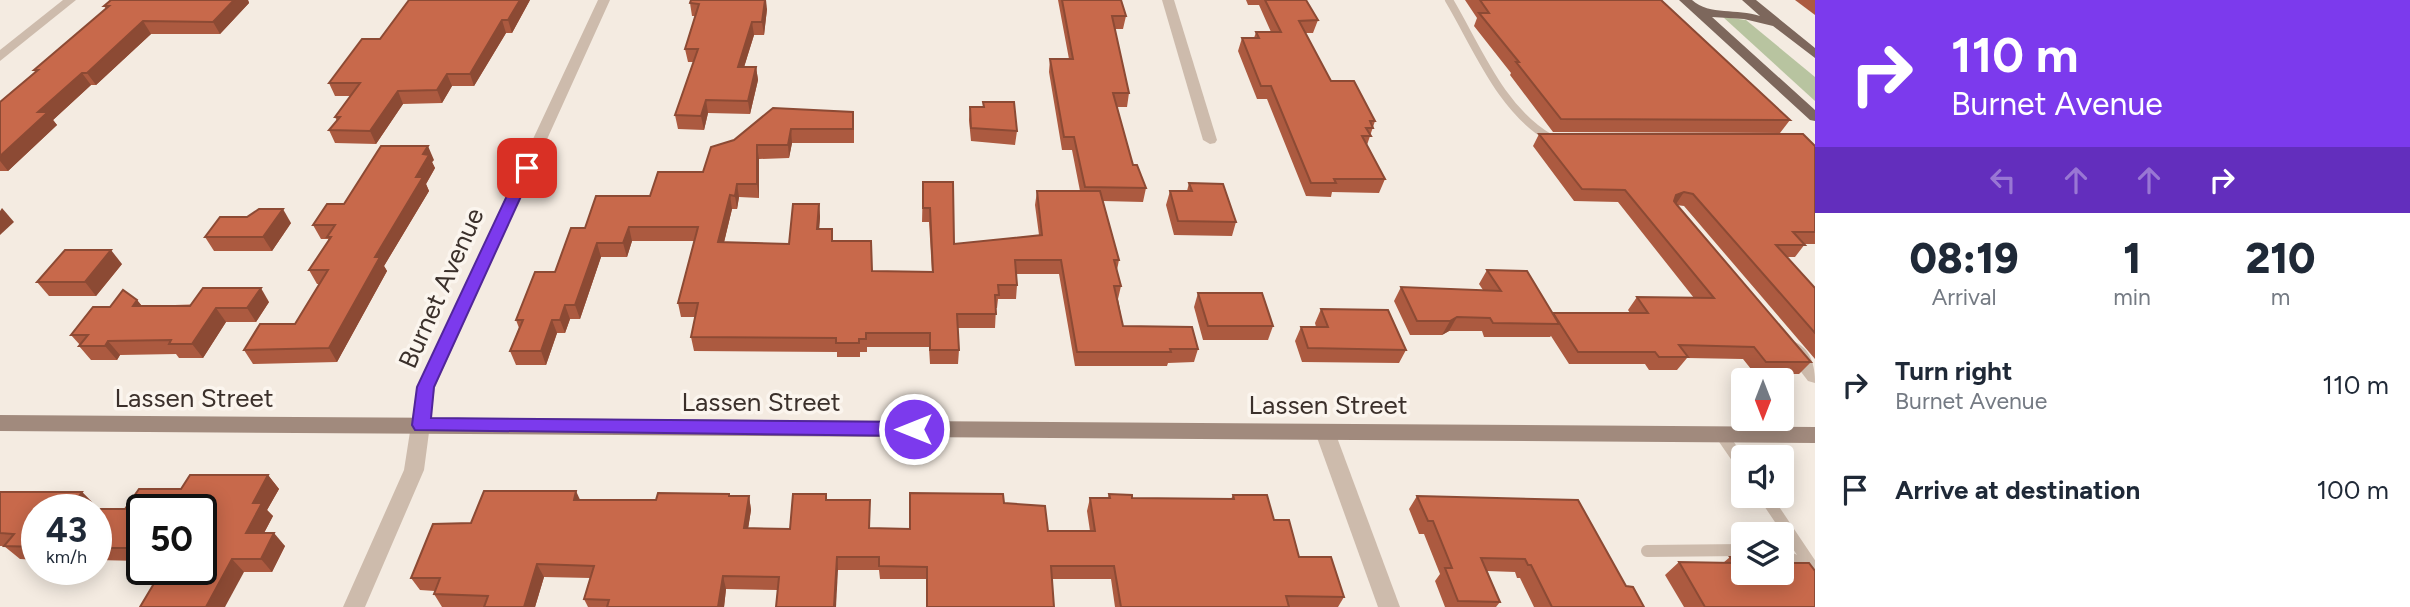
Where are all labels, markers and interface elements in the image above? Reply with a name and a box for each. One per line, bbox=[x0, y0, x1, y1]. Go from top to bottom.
text: 110 m bbox=[1951, 25, 2079, 84]
icon: right bbox=[1836, 28, 1927, 119]
text: Burnet Avenue bbox=[1951, 85, 2163, 123]
pin bbox=[497, 138, 557, 198]
icon: arrive bbox=[508, 149, 546, 187]
icon: left bbox=[1984, 161, 2022, 199]
icon: ahead bbox=[2057, 161, 2095, 199]
icon: ahead bbox=[2130, 161, 2168, 199]
icon: right bbox=[2203, 161, 2241, 199]
street label: Burnet Avenue bbox=[391, 203, 491, 373]
text: 08:19 bbox=[1910, 233, 2019, 284]
text: 1 bbox=[2123, 233, 2141, 284]
text: 210 bbox=[2245, 233, 2315, 284]
text: Arrival bbox=[1932, 283, 1997, 311]
text: min bbox=[2113, 283, 2151, 311]
text: m bbox=[2271, 283, 2290, 311]
text: Turn right bbox=[1895, 355, 2012, 387]
icon: right bbox=[1836, 366, 1874, 404]
north arrow bbox=[1731, 368, 1794, 430]
map controls bbox=[1731, 368, 1794, 585]
text: 110 m bbox=[2322, 369, 2389, 401]
street label: Lassen Street bbox=[115, 382, 274, 414]
street label: Lassen Street bbox=[682, 386, 841, 418]
text: Burnet Avenue bbox=[1895, 387, 2047, 415]
street label: Lassen Street bbox=[1249, 389, 1408, 421]
position arrow bbox=[877, 392, 951, 466]
button: sound bbox=[1731, 445, 1794, 508]
icon: arrive bbox=[1836, 471, 1874, 509]
text: Arrive at destination bbox=[1895, 474, 2140, 506]
text: 100 m bbox=[2316, 474, 2389, 506]
speed limit sign: 50 bbox=[126, 494, 217, 585]
text: 43 bbox=[46, 509, 87, 551]
button: layers bbox=[1731, 522, 1794, 585]
text: km/h bbox=[46, 546, 87, 568]

